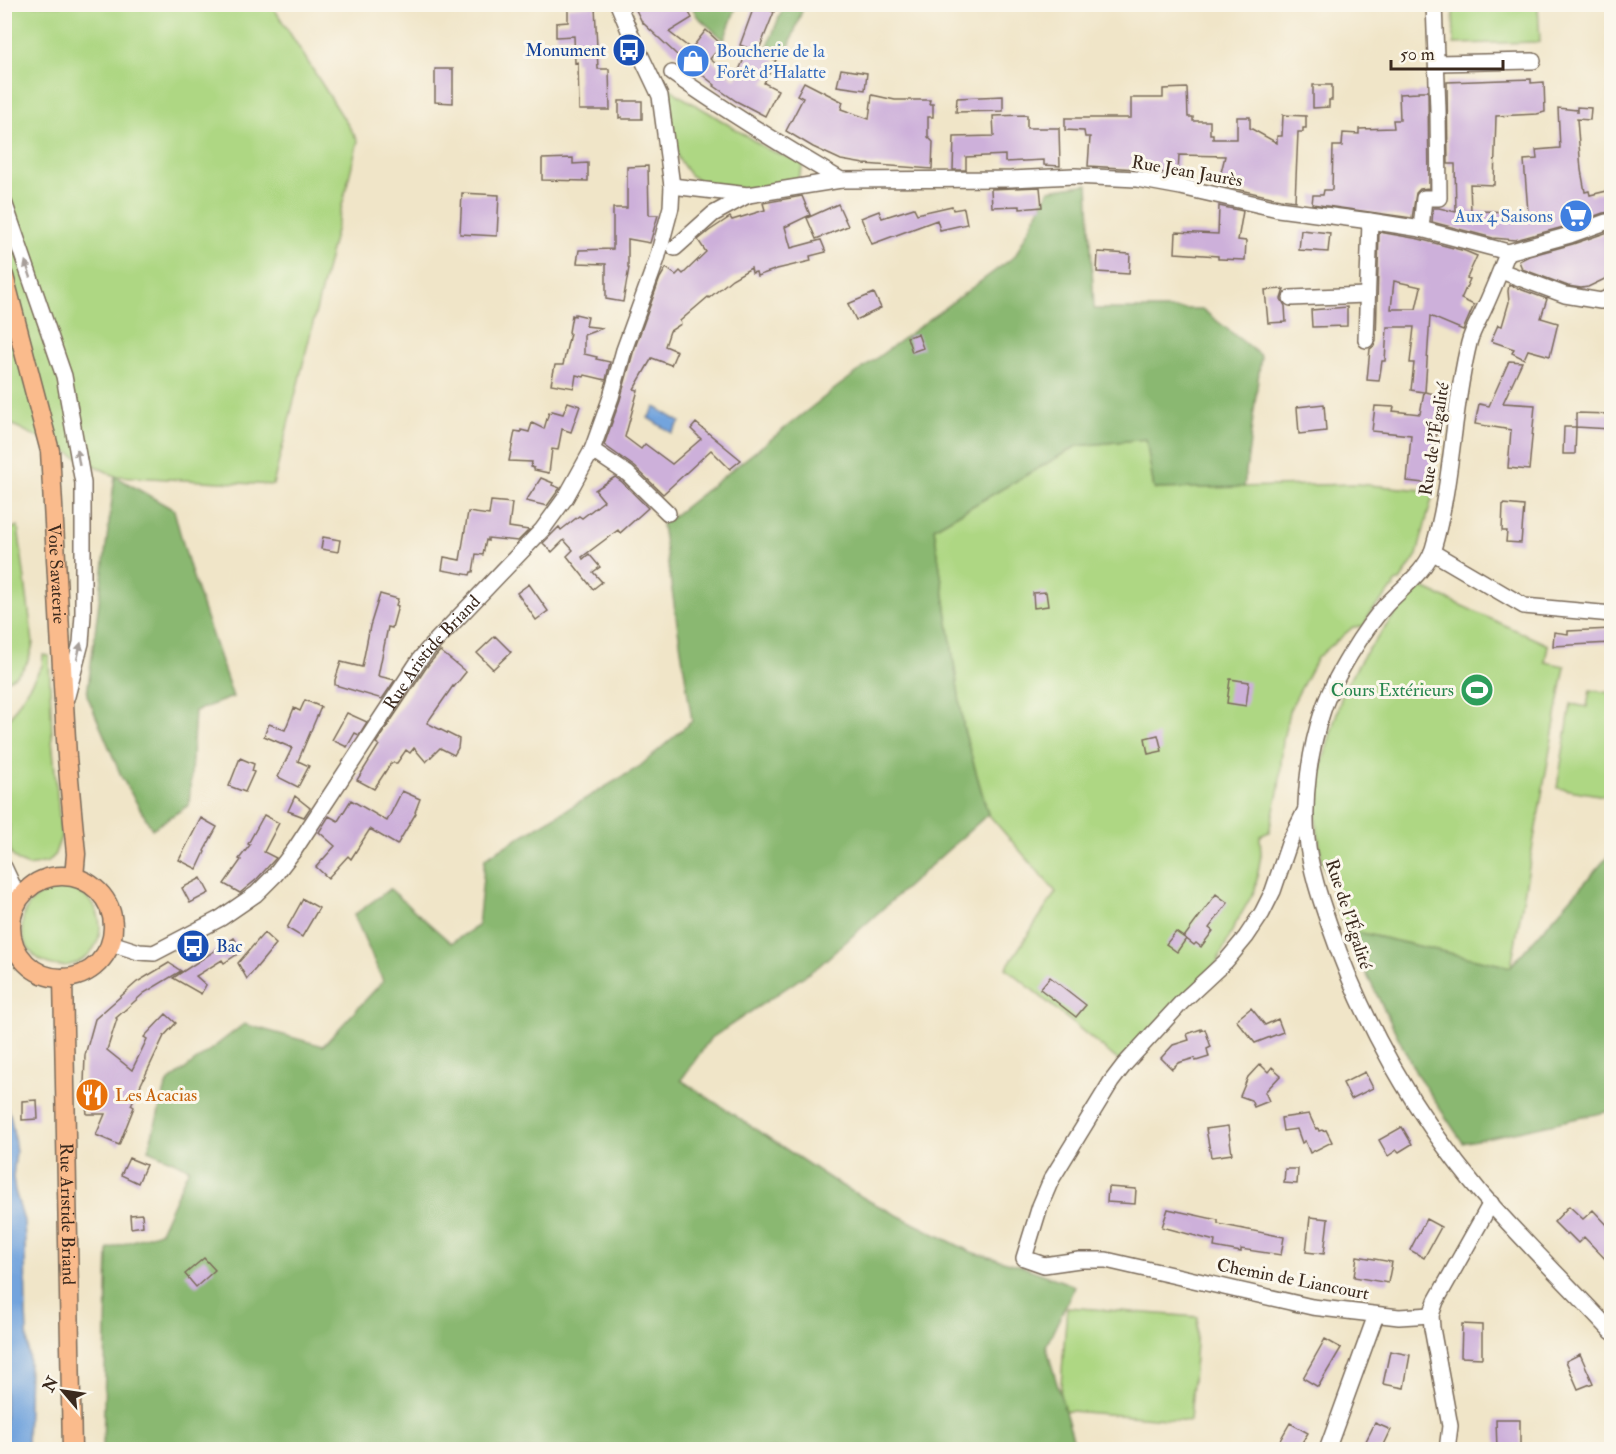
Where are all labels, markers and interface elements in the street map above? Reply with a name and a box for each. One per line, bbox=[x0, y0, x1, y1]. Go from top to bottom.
bus stop icon: Monument bbox=[611, 32, 647, 68]
scale bar bbox=[1391, 33, 1504, 71]
place label: Monument bbox=[525, 39, 606, 62]
place label: Boucherie de la Forêt d'Halatte bbox=[716, 40, 827, 84]
shop icon: Boucherie de la Forêt d'Halatte bbox=[675, 43, 711, 79]
text: 50 m bbox=[1400, 43, 1435, 66]
street label: Rue Jean Jaurès bbox=[1130, 150, 1244, 193]
supermarket icon: Aux 4 Saisons bbox=[1558, 198, 1594, 234]
place label: Aux 4 Saisons bbox=[1454, 205, 1553, 228]
one-way arrow bbox=[22, 260, 32, 278]
street label: Rue de l'Égalité bbox=[1414, 380, 1455, 497]
one-way arrow bbox=[73, 447, 82, 466]
street label: Voie Savaterie bbox=[42, 523, 71, 625]
street label: Rue Aristide Briand bbox=[379, 590, 486, 715]
one-way arrow bbox=[74, 642, 84, 660]
sports icon: Cours Extérieurs bbox=[1459, 672, 1495, 708]
place label: Cours Extérieurs bbox=[1331, 679, 1454, 702]
street label: Rue de l'Égalité bbox=[1320, 856, 1377, 973]
bus stop icon: Bac bbox=[175, 928, 211, 964]
place label: Bac bbox=[216, 935, 242, 958]
restaurant icon: Les Acacias bbox=[74, 1077, 110, 1113]
place label: Les Acacias bbox=[115, 1084, 197, 1107]
street label: Rue Aristide Briand bbox=[54, 1143, 80, 1285]
street label: Chemin de Liancourt bbox=[1215, 1253, 1371, 1306]
north arrow bbox=[33, 1361, 93, 1421]
text: N bbox=[38, 1373, 63, 1396]

